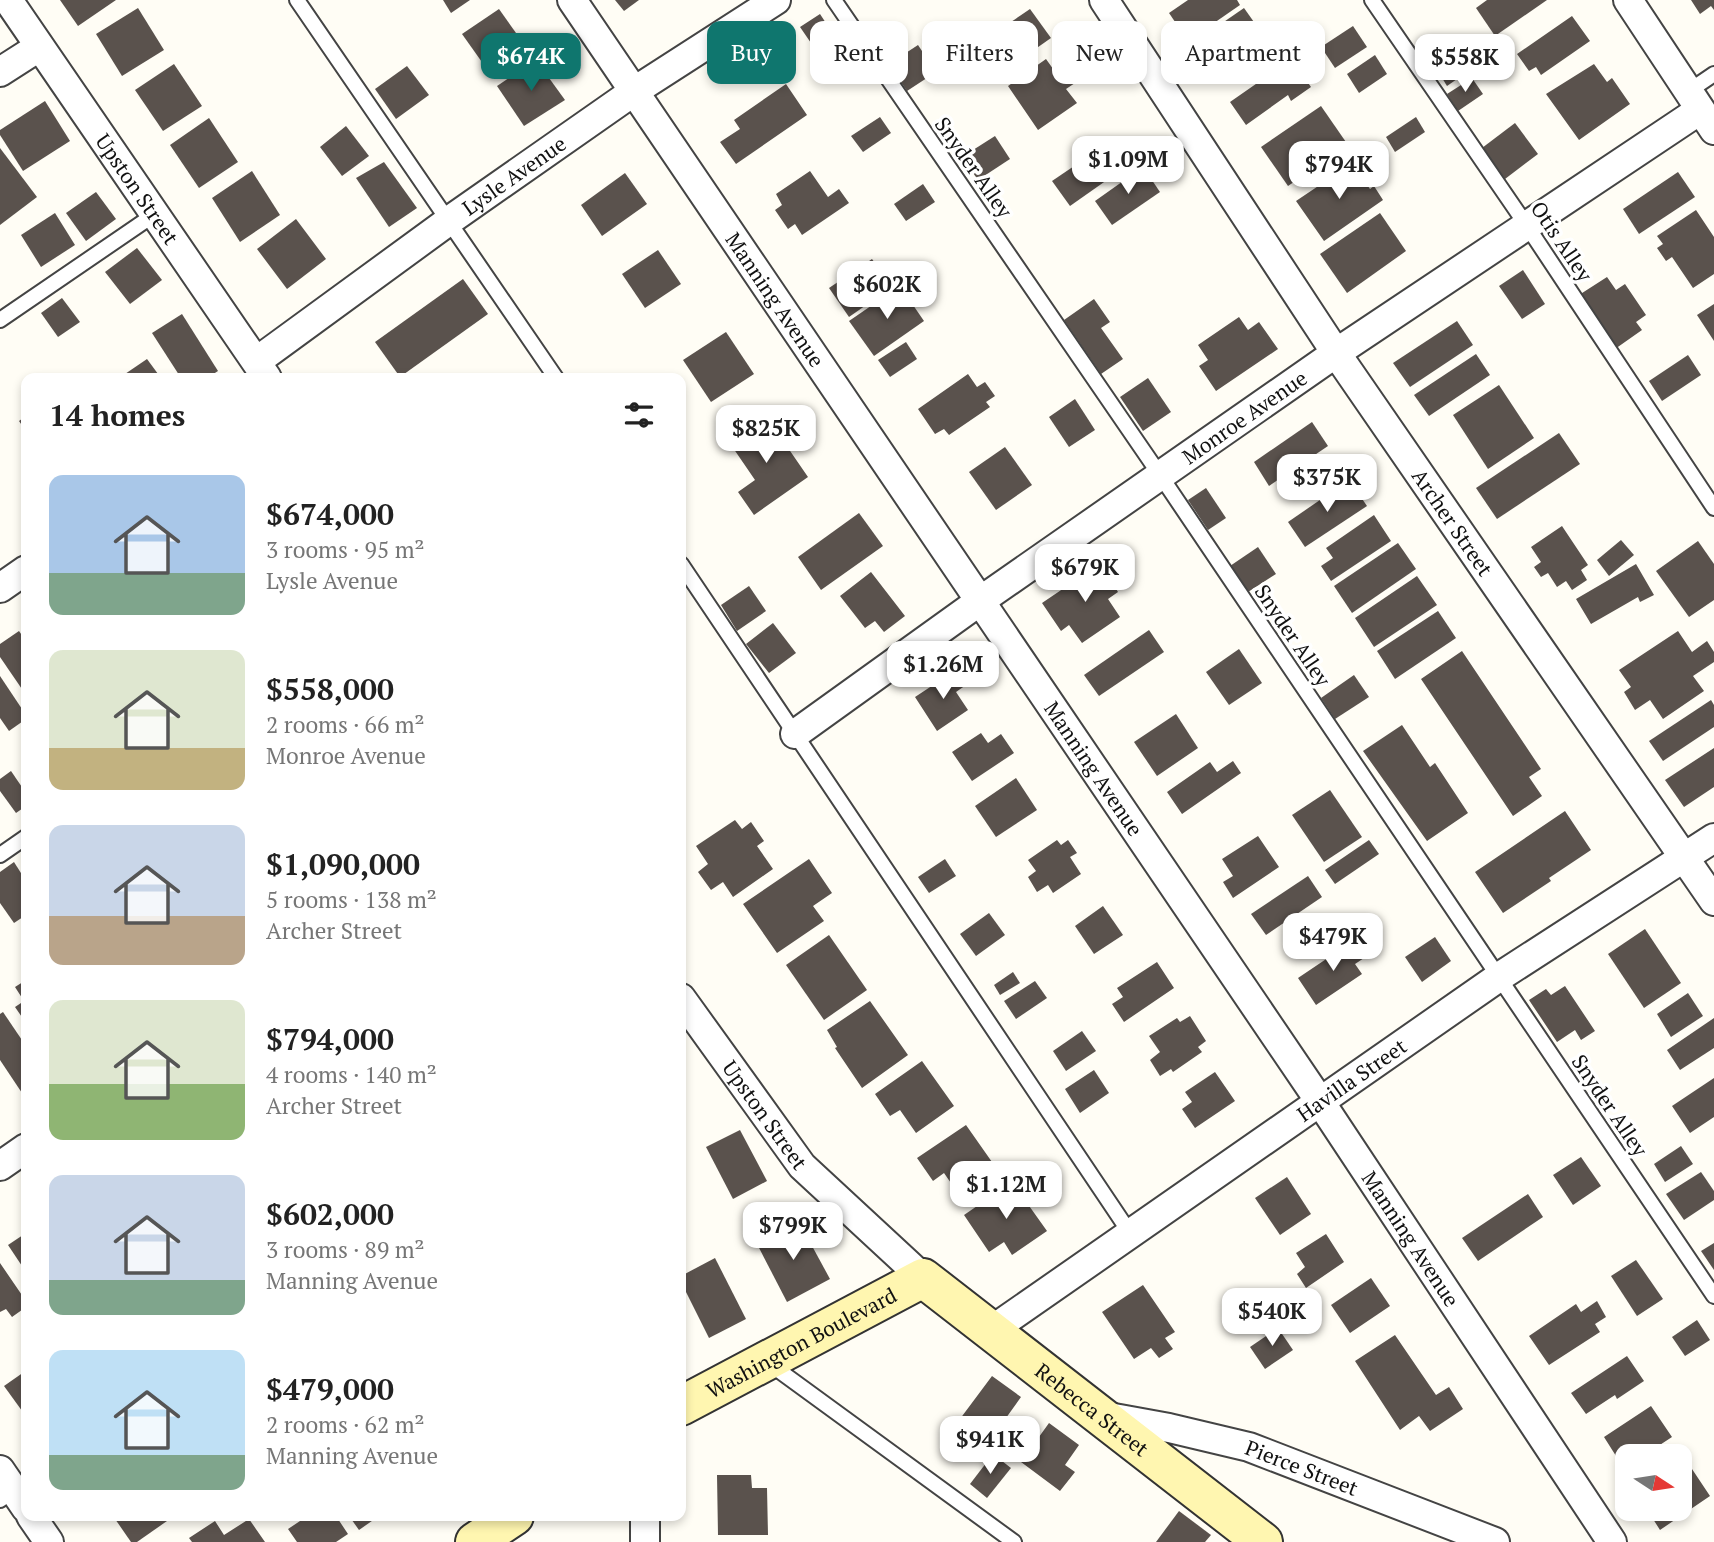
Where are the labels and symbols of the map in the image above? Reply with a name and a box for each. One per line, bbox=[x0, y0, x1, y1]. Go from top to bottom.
pin: $674K bbox=[482, 34, 580, 93]
pin: $558K bbox=[1416, 34, 1514, 94]
street label: Snyder Alley bbox=[929, 111, 1019, 223]
street label: Upston Street bbox=[90, 128, 185, 250]
street label: Lysle Avenue bbox=[456, 129, 571, 221]
pin: $1.09M bbox=[1071, 136, 1185, 196]
pin: $794K bbox=[1290, 142, 1388, 201]
street label: Otis Alley bbox=[1525, 195, 1599, 287]
street label: Manning Avenue bbox=[720, 227, 831, 372]
pin: $602K bbox=[838, 262, 936, 321]
street label: Monroe Avenue bbox=[1176, 364, 1312, 470]
pin: $825K bbox=[717, 406, 815, 465]
pin: $375K bbox=[1278, 454, 1376, 514]
street label: Archer Street bbox=[1406, 463, 1500, 582]
pin: $679K bbox=[1036, 544, 1134, 604]
street label: Snyder Alley bbox=[1249, 579, 1338, 692]
pin: $1.26M bbox=[886, 642, 1000, 701]
street label: Manning Avenue bbox=[1038, 696, 1150, 841]
pin: $479K bbox=[1284, 914, 1382, 973]
street label: Havilla Street bbox=[1291, 1032, 1412, 1128]
street label: Snyder Alley bbox=[1566, 1049, 1655, 1162]
street label: Upston Street bbox=[716, 1055, 814, 1175]
pin: $1.12M bbox=[949, 1162, 1063, 1221]
street label: Manning Avenue bbox=[1356, 1165, 1466, 1312]
pin: $799K bbox=[744, 1202, 842, 1262]
street label: Washington Boulevard bbox=[701, 1280, 901, 1404]
pin: $540K bbox=[1223, 1288, 1321, 1348]
street label: Rebecca Street bbox=[1030, 1356, 1155, 1462]
pin: $941K bbox=[941, 1416, 1039, 1476]
street label: Pierce Street bbox=[1241, 1433, 1362, 1502]
north arrow bbox=[1615, 1444, 1692, 1521]

